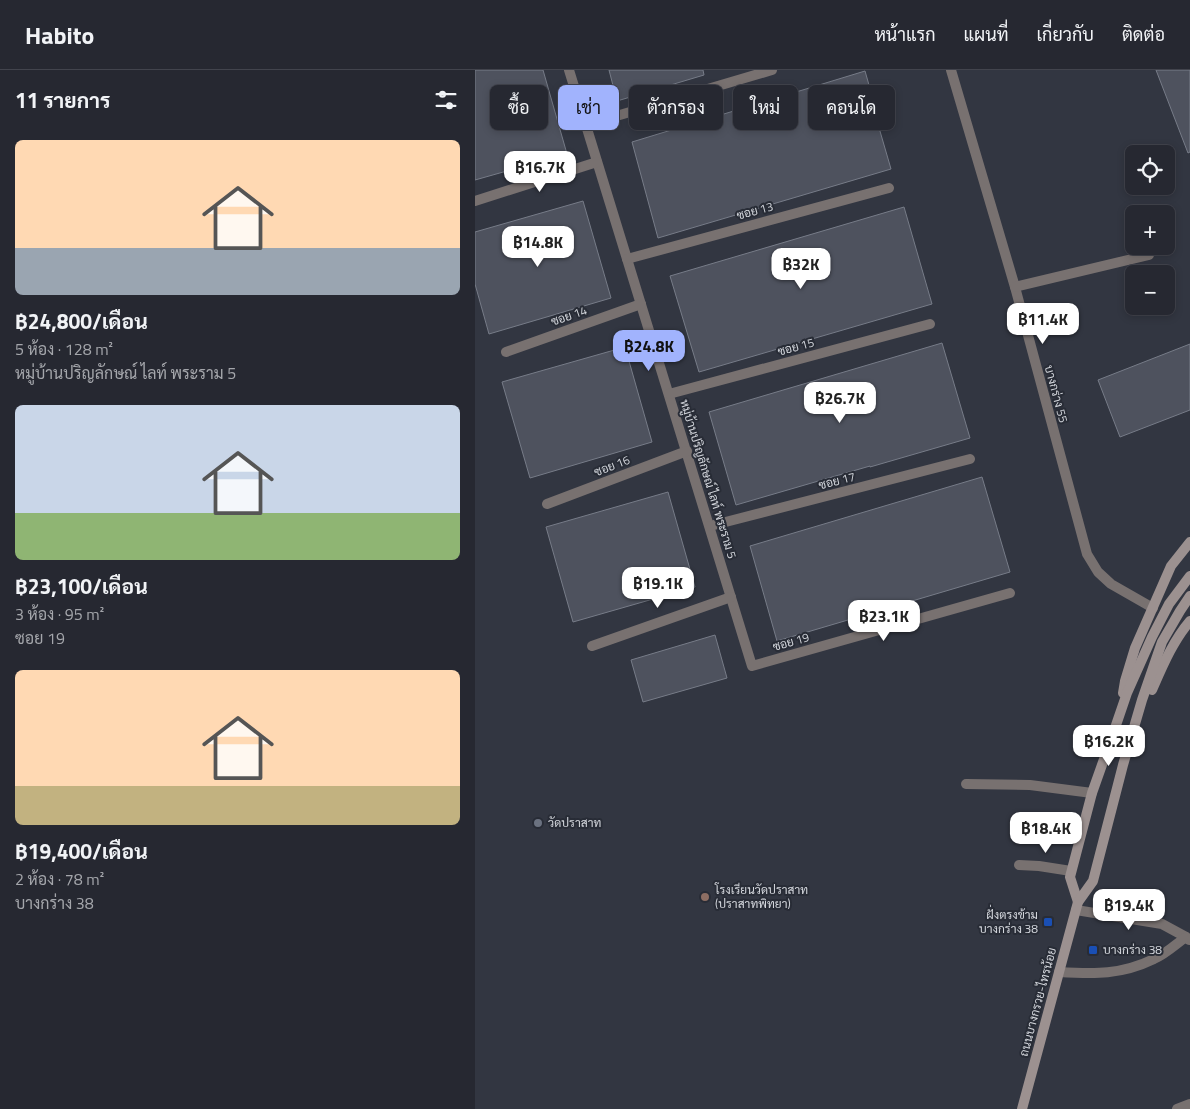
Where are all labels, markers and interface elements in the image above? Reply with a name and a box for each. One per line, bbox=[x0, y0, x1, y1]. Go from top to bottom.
text: Habito bbox=[25, 17, 94, 53]
text: หน้าแรก bbox=[874, 21, 936, 48]
text: แผนที่ bbox=[964, 21, 1008, 48]
text: เกี่ยวกับ bbox=[1036, 21, 1094, 48]
text: ติดต่อ bbox=[1122, 21, 1165, 48]
text: 11 รายการ bbox=[15, 84, 110, 116]
chip: ซื้อ bbox=[490, 85, 548, 130]
chip: เช่า bbox=[558, 85, 619, 130]
chip: ตัวกรอง bbox=[629, 85, 723, 130]
chip: ใหม่ bbox=[733, 85, 798, 130]
chip: คอนโด bbox=[808, 85, 895, 130]
icon: filters bbox=[432, 86, 460, 114]
map controls bbox=[1125, 145, 1175, 315]
button: locate bbox=[1125, 145, 1175, 195]
pin: ฿16.7K bbox=[499, 150, 581, 193]
text: ฿16.7K bbox=[515, 155, 565, 179]
icon: home bbox=[193, 173, 283, 263]
street label: ซอย 13 bbox=[734, 197, 775, 225]
button: + bbox=[1125, 205, 1175, 255]
pin: ฿14.8K bbox=[497, 226, 579, 268]
text: ฿14.8K bbox=[513, 230, 563, 254]
pin: ฿32K bbox=[771, 248, 831, 290]
text: ฿32K bbox=[782, 252, 820, 276]
button: − bbox=[1125, 265, 1175, 315]
street label: ซอย 14 bbox=[548, 300, 590, 331]
pin: ฿11.4K bbox=[1002, 302, 1084, 345]
text: ฿24,800/เดือน bbox=[15, 305, 148, 337]
text: ฿11.4K bbox=[1018, 307, 1068, 331]
pin: ฿24.8K bbox=[608, 330, 690, 372]
street label: ซอย 15 bbox=[775, 332, 817, 361]
text: ฿24.8K bbox=[624, 334, 674, 358]
text: 5 ห้อง · 128 m² bbox=[15, 337, 113, 361]
text: หมู่บ้านปริญลักษณ์ ไลท์ พระราม 5 bbox=[15, 361, 236, 385]
street label: บางกร่าง 55 bbox=[1040, 363, 1073, 425]
pin: ฿26.7K bbox=[799, 382, 881, 424]
text: ฿26.7K bbox=[815, 386, 865, 410]
street label: หมู่บ้านปริญลักษณ์ ไลท์ พระราม 5 bbox=[675, 397, 742, 561]
icon: home bbox=[193, 438, 283, 528]
street label: ซอย 16 bbox=[591, 450, 633, 481]
street label: ซอย 17 bbox=[816, 467, 857, 494]
pin: ฿19.1K bbox=[617, 566, 699, 609]
text: ฿23,100/เดือน bbox=[15, 570, 148, 602]
text: ฿19.1K bbox=[633, 571, 683, 595]
pin: ฿23.1K bbox=[843, 600, 925, 642]
text: 3 ห้อง · 95 m² bbox=[15, 602, 104, 626]
text: ฿23.1K bbox=[859, 604, 909, 628]
text: ซอย 19 bbox=[15, 626, 65, 650]
street label: ซอย 19 bbox=[770, 627, 812, 656]
icon: home bbox=[193, 703, 283, 793]
pin: ฿16.2K bbox=[1068, 724, 1150, 767]
text: ฿16.2K bbox=[1084, 729, 1134, 753]
pin: ฿18.4K bbox=[1005, 812, 1087, 854]
place label: วัดปราสาท bbox=[548, 813, 601, 832]
text: ฿18.4K bbox=[1021, 816, 1071, 840]
marker: วัดปราสาท bbox=[532, 817, 544, 829]
text: ฿19,400/เดือน bbox=[15, 835, 148, 867]
text: 2 ห้อง · 78 m² bbox=[15, 867, 104, 891]
place label: โรงเรียนวัดปราสาท (ปราสาทพิทยา) bbox=[714, 880, 808, 913]
pin: ฿19.4K bbox=[1088, 888, 1170, 931]
text: บางกร่าง 38 bbox=[15, 891, 94, 915]
marker: โรงเรียนวัดปราสาท (ปราสาทพิทยา) bbox=[699, 891, 711, 903]
text: ฿19.4K bbox=[1104, 893, 1154, 917]
place label: ฝั่งตรงข้าม บางกร่าง 38 bbox=[979, 904, 1038, 938]
marker: ฝั่งตรงข้าม บางกร่าง 38 bbox=[1042, 916, 1054, 928]
place label: บางกร่าง 38 bbox=[1103, 940, 1162, 959]
marker: บางกร่าง 38 bbox=[1087, 944, 1099, 956]
street label: ถนนบางกรวย-ไทรน้อย bbox=[1014, 945, 1061, 1059]

